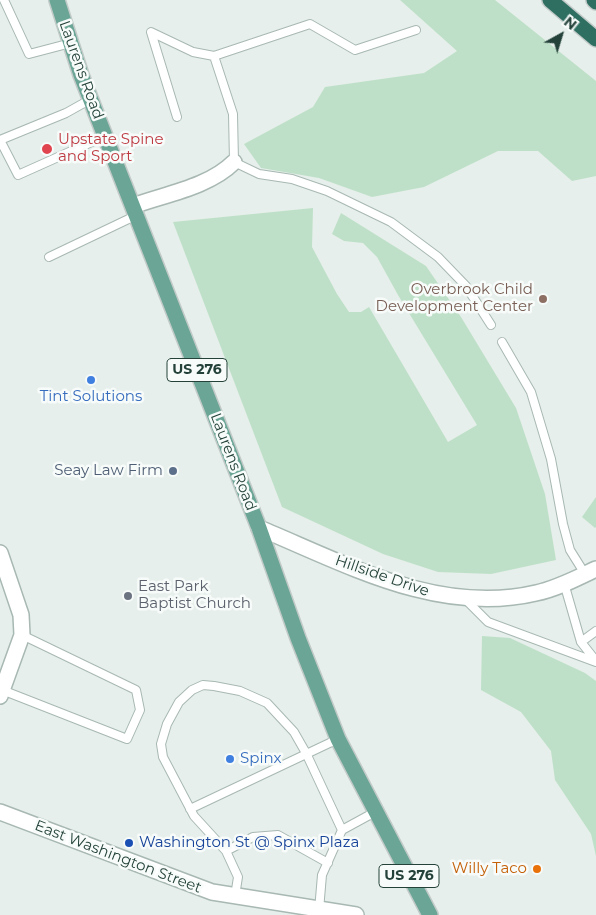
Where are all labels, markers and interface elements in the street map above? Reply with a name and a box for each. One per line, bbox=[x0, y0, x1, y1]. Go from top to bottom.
north arrow bbox=[536, 10, 586, 60]
text: N bbox=[560, 13, 580, 34]
street label: Laurens Road bbox=[55, 18, 107, 122]
place label: Upstate Spine and Sport bbox=[58, 131, 163, 166]
marker: Upstate Spine and Sport bbox=[40, 142, 54, 156]
place label: Overbrook Child Development Center bbox=[376, 281, 533, 316]
marker: Overbrook Child Development Center bbox=[537, 293, 549, 305]
road number: US 276 bbox=[167, 358, 227, 382]
marker: Tint Solutions bbox=[85, 374, 97, 386]
place label: Tint Solutions bbox=[40, 388, 142, 406]
street label: Laurens Road bbox=[206, 411, 260, 513]
place label: Seay Law Firm bbox=[54, 462, 163, 480]
marker: Seay Law Firm bbox=[167, 465, 179, 477]
street label: Hillside Drive bbox=[333, 552, 431, 600]
place label: East Park Baptist Church bbox=[138, 578, 251, 613]
marker: East Park Baptist Church bbox=[122, 590, 134, 602]
place label: Spinx bbox=[240, 750, 282, 768]
marker: Spinx bbox=[224, 753, 236, 765]
street label: East Washington Street bbox=[32, 817, 204, 897]
place label: Washington St @ Spinx Plaza bbox=[139, 834, 359, 852]
marker: Washington St @ Spinx Plaza bbox=[123, 837, 135, 849]
place label: Willy Taco bbox=[452, 860, 527, 878]
marker: Willy Taco bbox=[531, 863, 543, 875]
road number: US 276 bbox=[379, 864, 439, 888]

